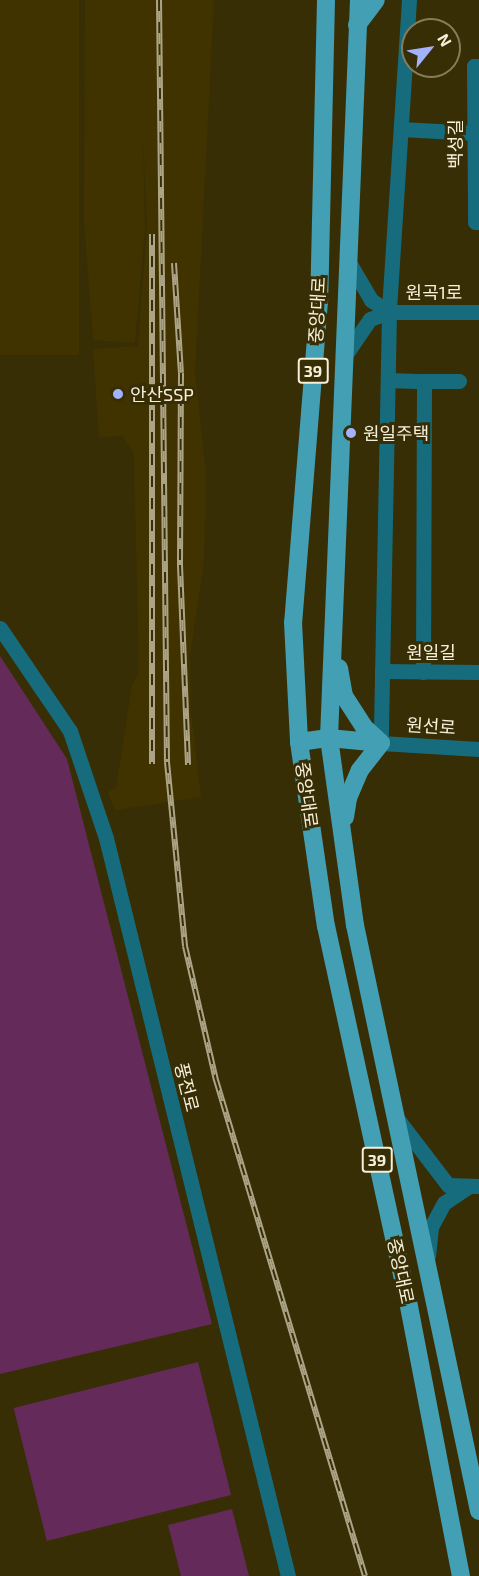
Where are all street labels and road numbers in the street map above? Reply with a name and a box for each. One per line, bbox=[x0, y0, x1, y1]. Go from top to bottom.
street label: 백성길 bbox=[444, 119, 466, 169]
street label: 중앙대로 bbox=[304, 276, 330, 344]
street label: 원곡1로 bbox=[406, 281, 462, 303]
road number: 39 bbox=[296, 358, 330, 384]
street label: 원일길 bbox=[406, 641, 456, 663]
street label: 원선로 bbox=[405, 713, 457, 739]
street label: 중앙대로 bbox=[292, 761, 322, 829]
street label: 풍전로 bbox=[171, 1060, 203, 1114]
road number: 39 bbox=[360, 1147, 394, 1173]
street label: 중앙대로 bbox=[384, 1236, 418, 1306]

